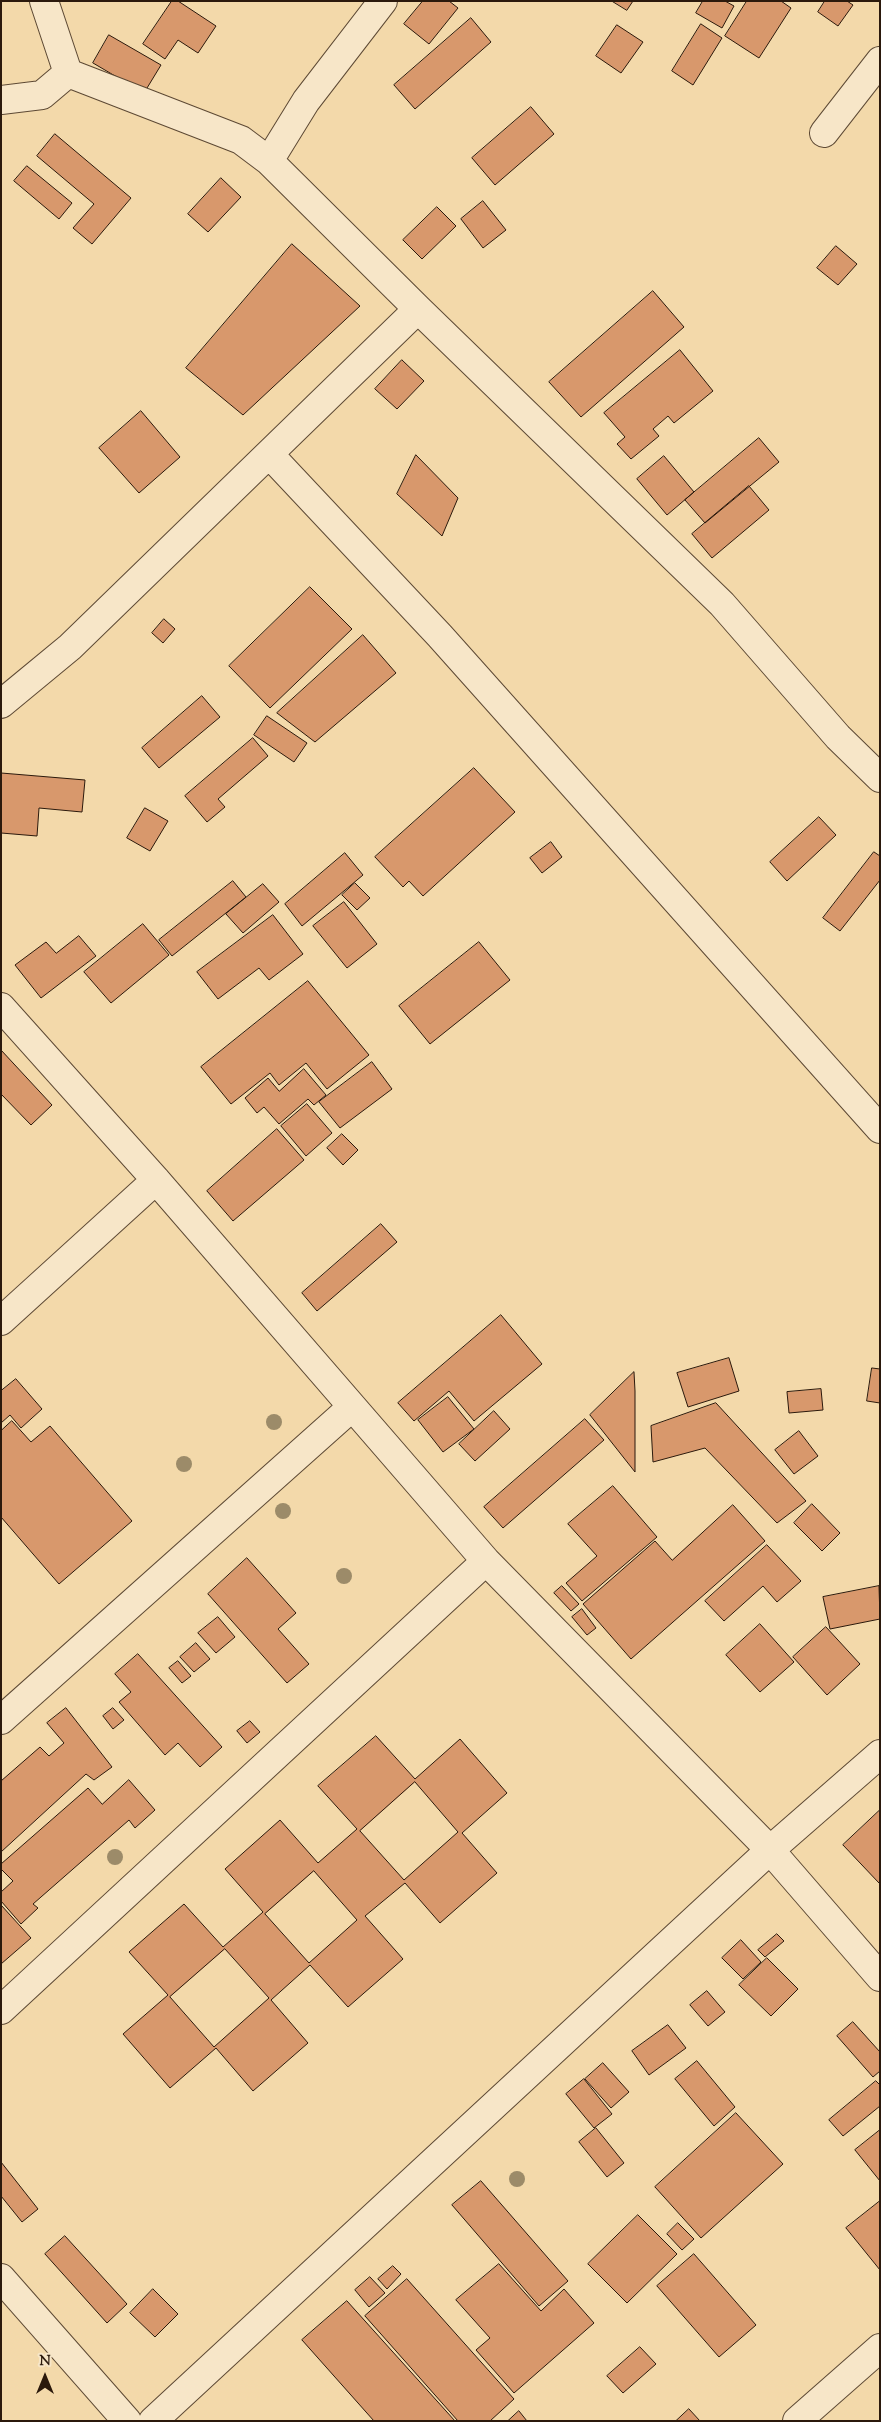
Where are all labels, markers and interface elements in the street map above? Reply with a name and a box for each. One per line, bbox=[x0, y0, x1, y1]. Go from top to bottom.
north arrow bbox=[20, 2352, 70, 2402]
text: N bbox=[39, 2352, 51, 2372]

